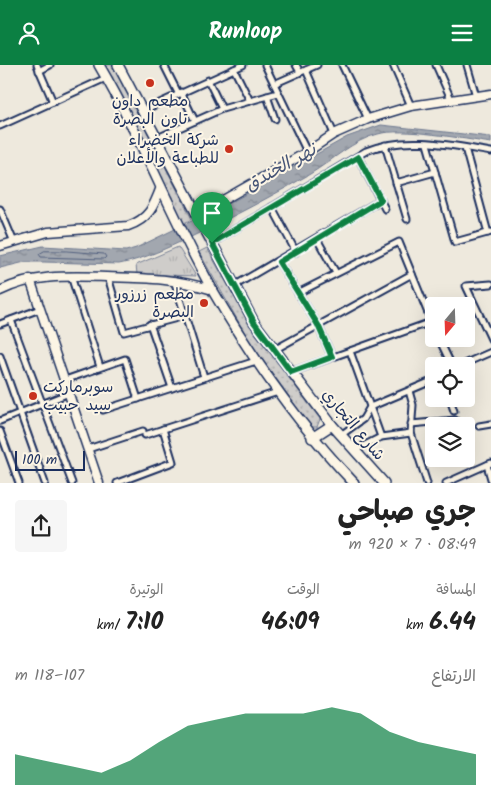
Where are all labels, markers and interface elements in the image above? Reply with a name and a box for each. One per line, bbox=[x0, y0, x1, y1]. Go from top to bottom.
text: Runloop bbox=[209, 15, 282, 50]
icon: person bbox=[15, 19, 43, 47]
icon: menu bbox=[448, 19, 476, 47]
marker: مطعم داون تاون البصرة bbox=[144, 77, 156, 89]
place label: مطعم داون تاون البصرة bbox=[112, 89, 188, 132]
place label: شركة الخضراء للطباعة والأعلان bbox=[116, 128, 219, 171]
water label: نهر الخندق bbox=[240, 135, 324, 200]
marker: شركة الخضراء للطباعة والأعلان bbox=[223, 143, 235, 155]
pin bbox=[191, 192, 233, 243]
icon: arrive bbox=[198, 199, 226, 227]
place label: مطعم زرزور البصرة bbox=[115, 282, 194, 325]
marker: مطعم زرزور البصرة bbox=[198, 297, 210, 309]
north arrow bbox=[425, 297, 475, 347]
map controls bbox=[425, 297, 475, 467]
button: locate bbox=[425, 357, 475, 407]
place label: سوبرماركت سيد حبيب bbox=[43, 375, 113, 418]
street label: شارع التجاري bbox=[315, 384, 391, 466]
marker: سوبرماركت سيد حبيب bbox=[27, 390, 39, 402]
button: layers bbox=[425, 417, 475, 467]
scale bar bbox=[15, 448, 85, 471]
text: 100 m bbox=[22, 449, 57, 471]
text: جري صباحي bbox=[337, 490, 476, 535]
button: share bbox=[15, 500, 67, 552]
text: 08:49 · 7 × 920 m bbox=[349, 532, 476, 557]
text: الوتيرة bbox=[130, 579, 163, 601]
text: الوقت bbox=[287, 579, 320, 601]
text: المسافة bbox=[436, 579, 476, 601]
text: 7:10 bbox=[125, 602, 163, 642]
text: 46:09 bbox=[261, 602, 320, 642]
text: 6.44 bbox=[429, 602, 476, 642]
text: /km bbox=[97, 614, 125, 636]
text: km bbox=[406, 614, 429, 636]
text: 107–118 m bbox=[15, 663, 84, 688]
text: الارتفاع bbox=[431, 664, 476, 689]

